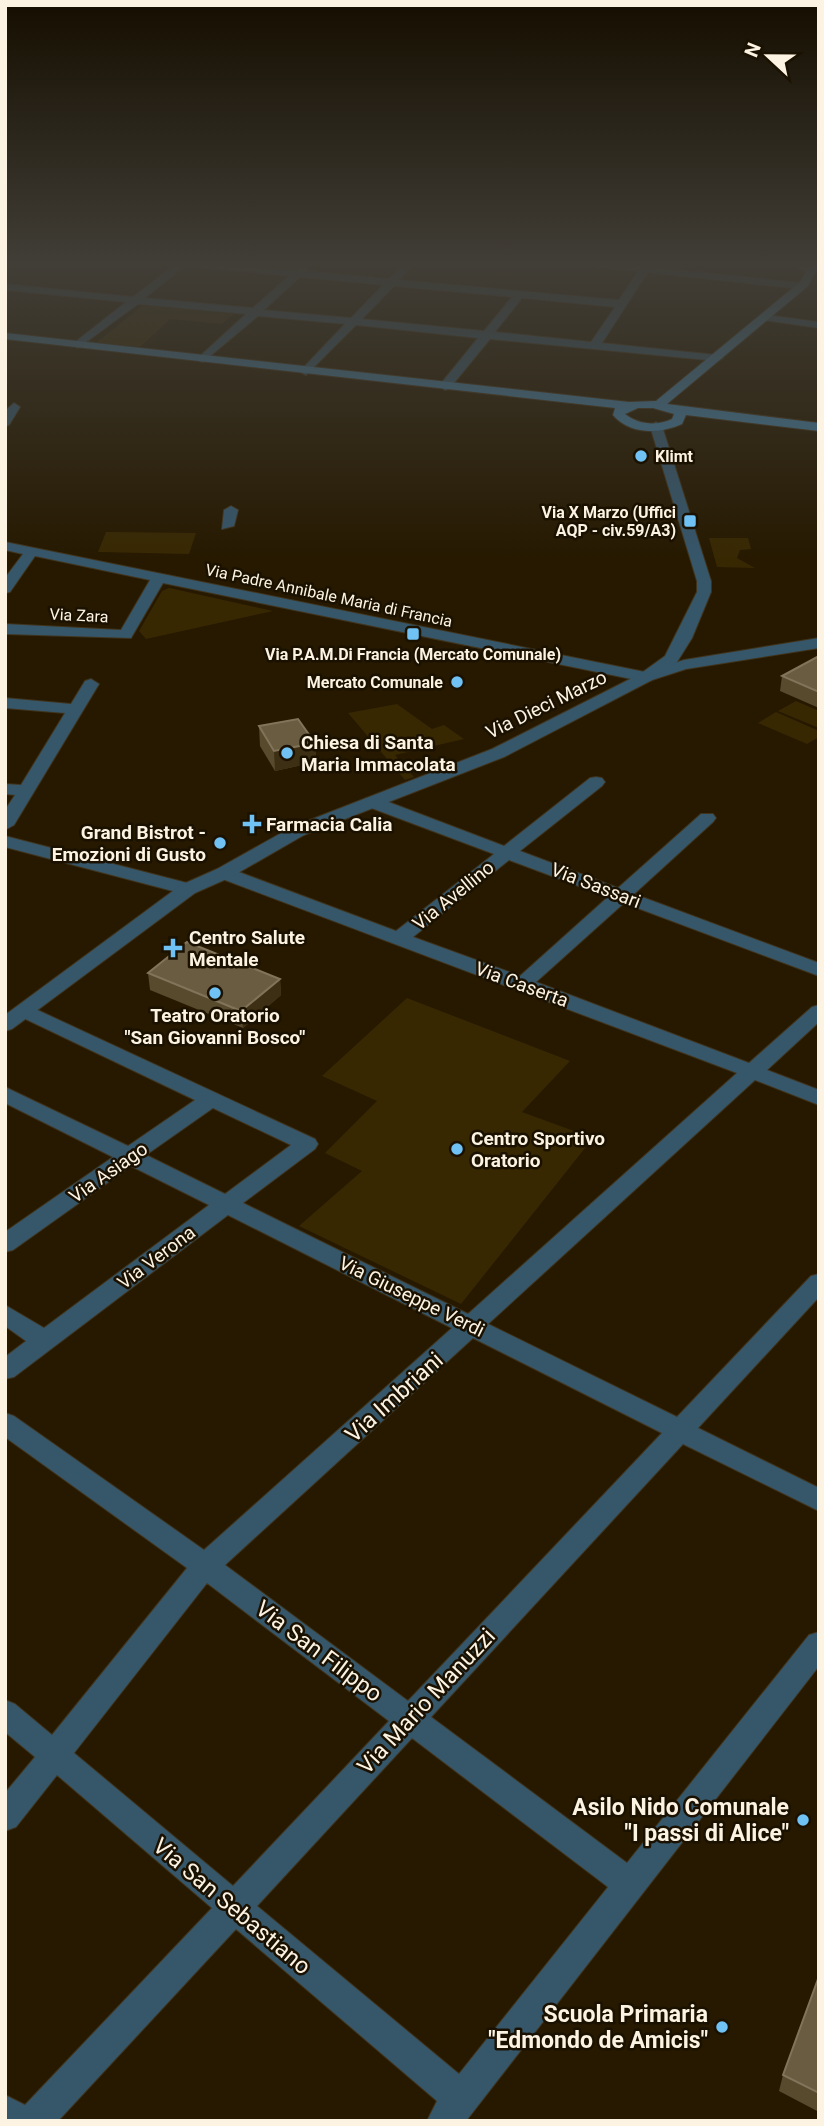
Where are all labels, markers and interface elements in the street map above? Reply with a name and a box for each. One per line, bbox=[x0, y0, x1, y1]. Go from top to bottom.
north arrow bbox=[733, 21, 803, 91]
text: N bbox=[740, 39, 766, 60]
place label: Klimt bbox=[655, 447, 694, 466]
marker: Klimt bbox=[633, 448, 649, 464]
place label: Via X Marzo (Uffici AQP - civ.59/A3) bbox=[542, 503, 676, 540]
marker: Via X Marzo (Uffici AQP - civ.59/A3) bbox=[682, 513, 698, 529]
street label: Via Padre Annibale Maria di Francia bbox=[204, 560, 454, 631]
street label: Via Zara bbox=[49, 604, 109, 627]
marker: Via P.A.M.Di Francia (Mercato Comunale) bbox=[405, 626, 421, 642]
place label: Via P.A.M.Di Francia (Mercato Comunale) bbox=[265, 645, 561, 664]
street label: Via Dieci Marzo bbox=[482, 665, 610, 744]
place label: Mercato Comunale bbox=[307, 673, 443, 692]
marker: Mercato Comunale bbox=[449, 674, 465, 690]
place label: Chiesa di Santa Maria Immacolata bbox=[301, 731, 456, 776]
marker: Chiesa di Santa Maria Immacolata bbox=[279, 745, 295, 761]
place label: Farmacia Calia bbox=[266, 813, 393, 836]
marker: Farmacia Calia bbox=[244, 816, 260, 832]
place label: Grand Bistrot - Emozioni di Gusto bbox=[52, 821, 206, 866]
marker: Grand Bistrot - Emozioni di Gusto bbox=[212, 835, 228, 851]
street label: Via Avellino bbox=[408, 856, 499, 935]
street label: Via Sassari bbox=[548, 858, 644, 913]
place label: Centro Salute Mentale bbox=[189, 926, 305, 971]
marker: Centro Salute Mentale bbox=[163, 938, 183, 958]
street label: Via Caserta bbox=[472, 957, 572, 1012]
marker: Teatro Oratorio "San Giovanni Bosco" bbox=[207, 985, 223, 1001]
place label: Teatro Oratorio "San Giovanni Bosco" bbox=[125, 1004, 305, 1049]
place label: Centro Sportivo Oratorio bbox=[471, 1127, 605, 1172]
street label: Via Asiago bbox=[65, 1137, 152, 1208]
marker: Centro Sportivo Oratorio bbox=[449, 1141, 465, 1157]
street label: Via Verona bbox=[113, 1221, 200, 1294]
street label: Via Giuseppe Verdi bbox=[335, 1251, 488, 1342]
street label: Via Imbriani bbox=[340, 1347, 449, 1448]
street label: Via San Filippo bbox=[250, 1595, 387, 1708]
street label: Via Mario Manuzzi bbox=[352, 1623, 501, 1780]
place label: Asilo Nido Comunale "I passi di Alice" bbox=[572, 1794, 789, 1847]
marker: Asilo Nido Comunale "I passi di Alice" bbox=[795, 1812, 811, 1828]
street label: Via San Sebastiano bbox=[147, 1833, 316, 1980]
place label: Scuola Primaria "Edmondo de Amicis" bbox=[488, 2001, 708, 2054]
marker: Scuola Primaria "Edmondo de Amicis" bbox=[714, 2019, 730, 2035]

